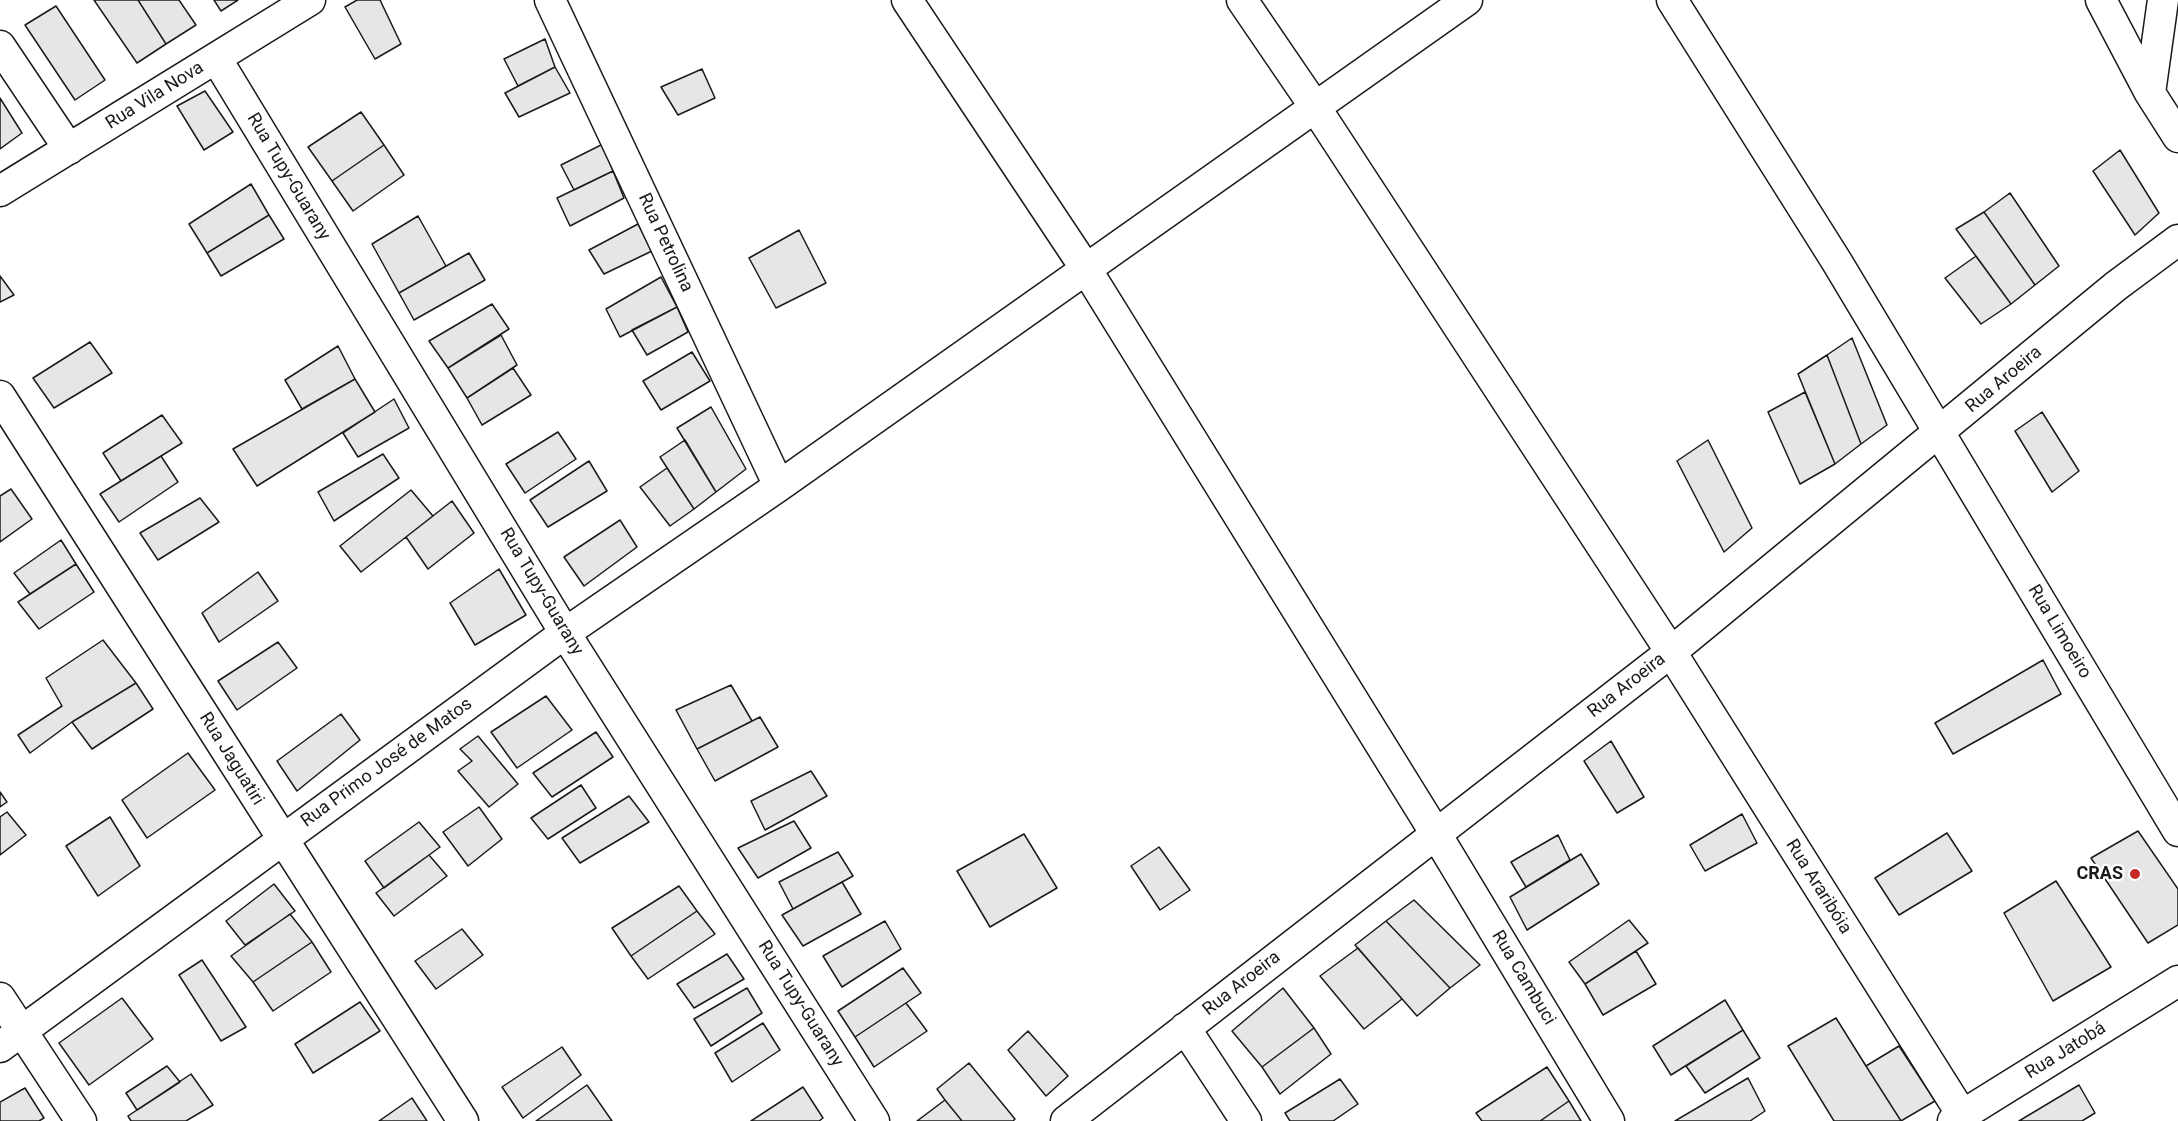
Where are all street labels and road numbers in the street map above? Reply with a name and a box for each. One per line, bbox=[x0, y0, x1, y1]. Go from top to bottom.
street label: Rua Vila Nova bbox=[102, 57, 208, 135]
street label: Rua Tupy-Guarany bbox=[242, 109, 334, 245]
street label: Rua Petrolina bbox=[633, 190, 697, 296]
street label: Rua Aroeira bbox=[1962, 342, 2046, 418]
street label: Rua Tupy-Guarany bbox=[495, 524, 587, 660]
street label: Rua Limoeiro bbox=[2023, 581, 2095, 683]
street label: Rua Aroeira bbox=[1584, 649, 1670, 723]
street label: Rua Primo José de Matos bbox=[297, 694, 477, 832]
street label: Rua Jaguatiri bbox=[194, 709, 268, 809]
street label: Rua Araribóia bbox=[1780, 836, 1856, 938]
street label: Rua Cambuci bbox=[1486, 927, 1560, 1029]
street label: Rua Tupy-Guarany bbox=[753, 937, 847, 1071]
street label: Rua Aroeira bbox=[1199, 947, 1285, 1021]
street label: Rua Jatobá bbox=[2022, 1018, 2110, 1084]

